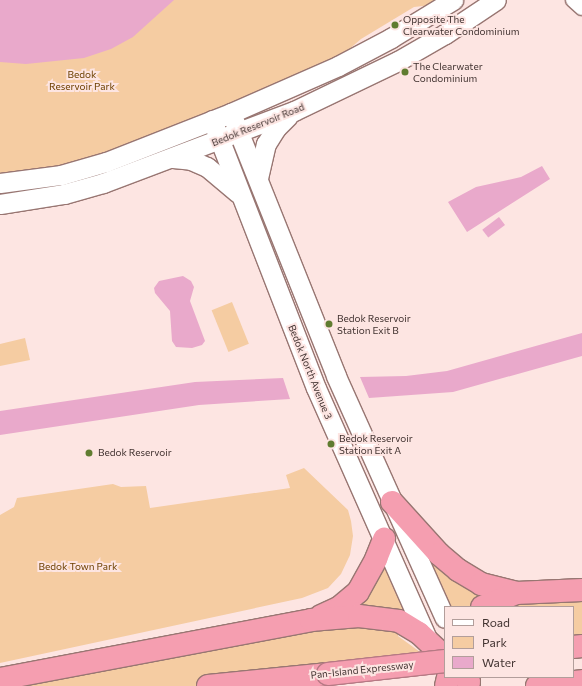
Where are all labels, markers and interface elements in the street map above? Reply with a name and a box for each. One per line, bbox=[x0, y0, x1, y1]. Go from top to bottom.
place label: Opposite The Clearwater Condominium bbox=[403, 13, 519, 36]
marker: Opposite The Clearwater Condominium bbox=[390, 20, 400, 30]
place label: The Clearwater Condominium bbox=[413, 60, 483, 84]
marker: The Clearwater Condominium bbox=[400, 67, 410, 77]
park label: Bedok Reservoir Park bbox=[49, 68, 115, 92]
street label: Bedok Reservoir Road bbox=[210, 101, 306, 149]
place label: Bedok Reservoir Station Exit B bbox=[337, 312, 411, 336]
marker: Bedok Reservoir Station Exit B bbox=[324, 319, 334, 329]
street label: Bedok North Avenue 3 bbox=[286, 323, 334, 421]
place label: Bedok Reservoir Station Exit A bbox=[339, 432, 413, 456]
marker: Bedok Reservoir Station Exit A bbox=[326, 439, 336, 449]
marker: Bedok Reservoir bbox=[83, 447, 95, 459]
place label: Bedok Reservoir bbox=[98, 447, 172, 459]
park label: Bedok Town Park bbox=[39, 561, 117, 573]
legend bbox=[444, 606, 574, 678]
text: Road bbox=[482, 615, 510, 629]
text: Park bbox=[482, 635, 507, 649]
text: Water bbox=[482, 655, 516, 669]
street label: Pan-Island Expressway bbox=[310, 659, 414, 681]

